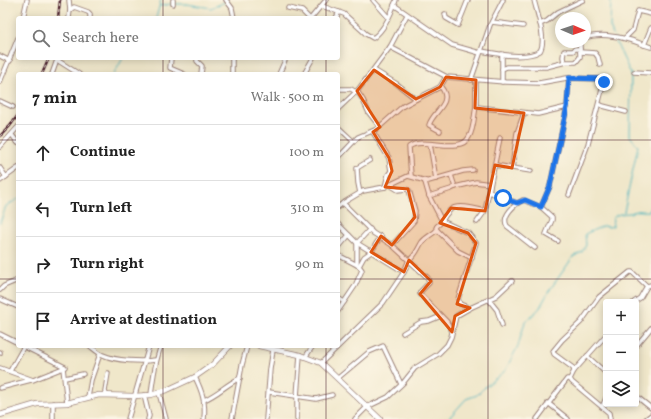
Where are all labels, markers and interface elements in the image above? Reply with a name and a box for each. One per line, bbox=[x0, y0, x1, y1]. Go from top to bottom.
north arrow bbox=[555, 12, 591, 48]
search box bbox=[16, 16, 340, 60]
icon: search bbox=[30, 27, 52, 49]
text: Search here bbox=[62, 28, 139, 49]
route end bbox=[595, 73, 613, 91]
text: 7 min bbox=[32, 87, 77, 110]
text: Walk · 500 m bbox=[251, 89, 324, 107]
icon: ahead bbox=[32, 142, 54, 164]
text: Continue bbox=[70, 142, 135, 163]
text: 100 m bbox=[289, 144, 324, 162]
route start bbox=[494, 189, 512, 207]
icon: left bbox=[32, 198, 54, 220]
text: Turn left bbox=[70, 198, 132, 219]
text: 310 m bbox=[290, 200, 324, 218]
icon: right bbox=[32, 254, 54, 276]
text: Turn right bbox=[70, 254, 144, 275]
text: 90 m bbox=[295, 256, 324, 274]
map controls bbox=[603, 299, 639, 407]
button: + bbox=[603, 299, 639, 335]
icon: arrive bbox=[32, 310, 54, 332]
text: Arrive at destination bbox=[70, 310, 217, 331]
button: − bbox=[603, 335, 639, 371]
button: layers bbox=[603, 371, 639, 407]

